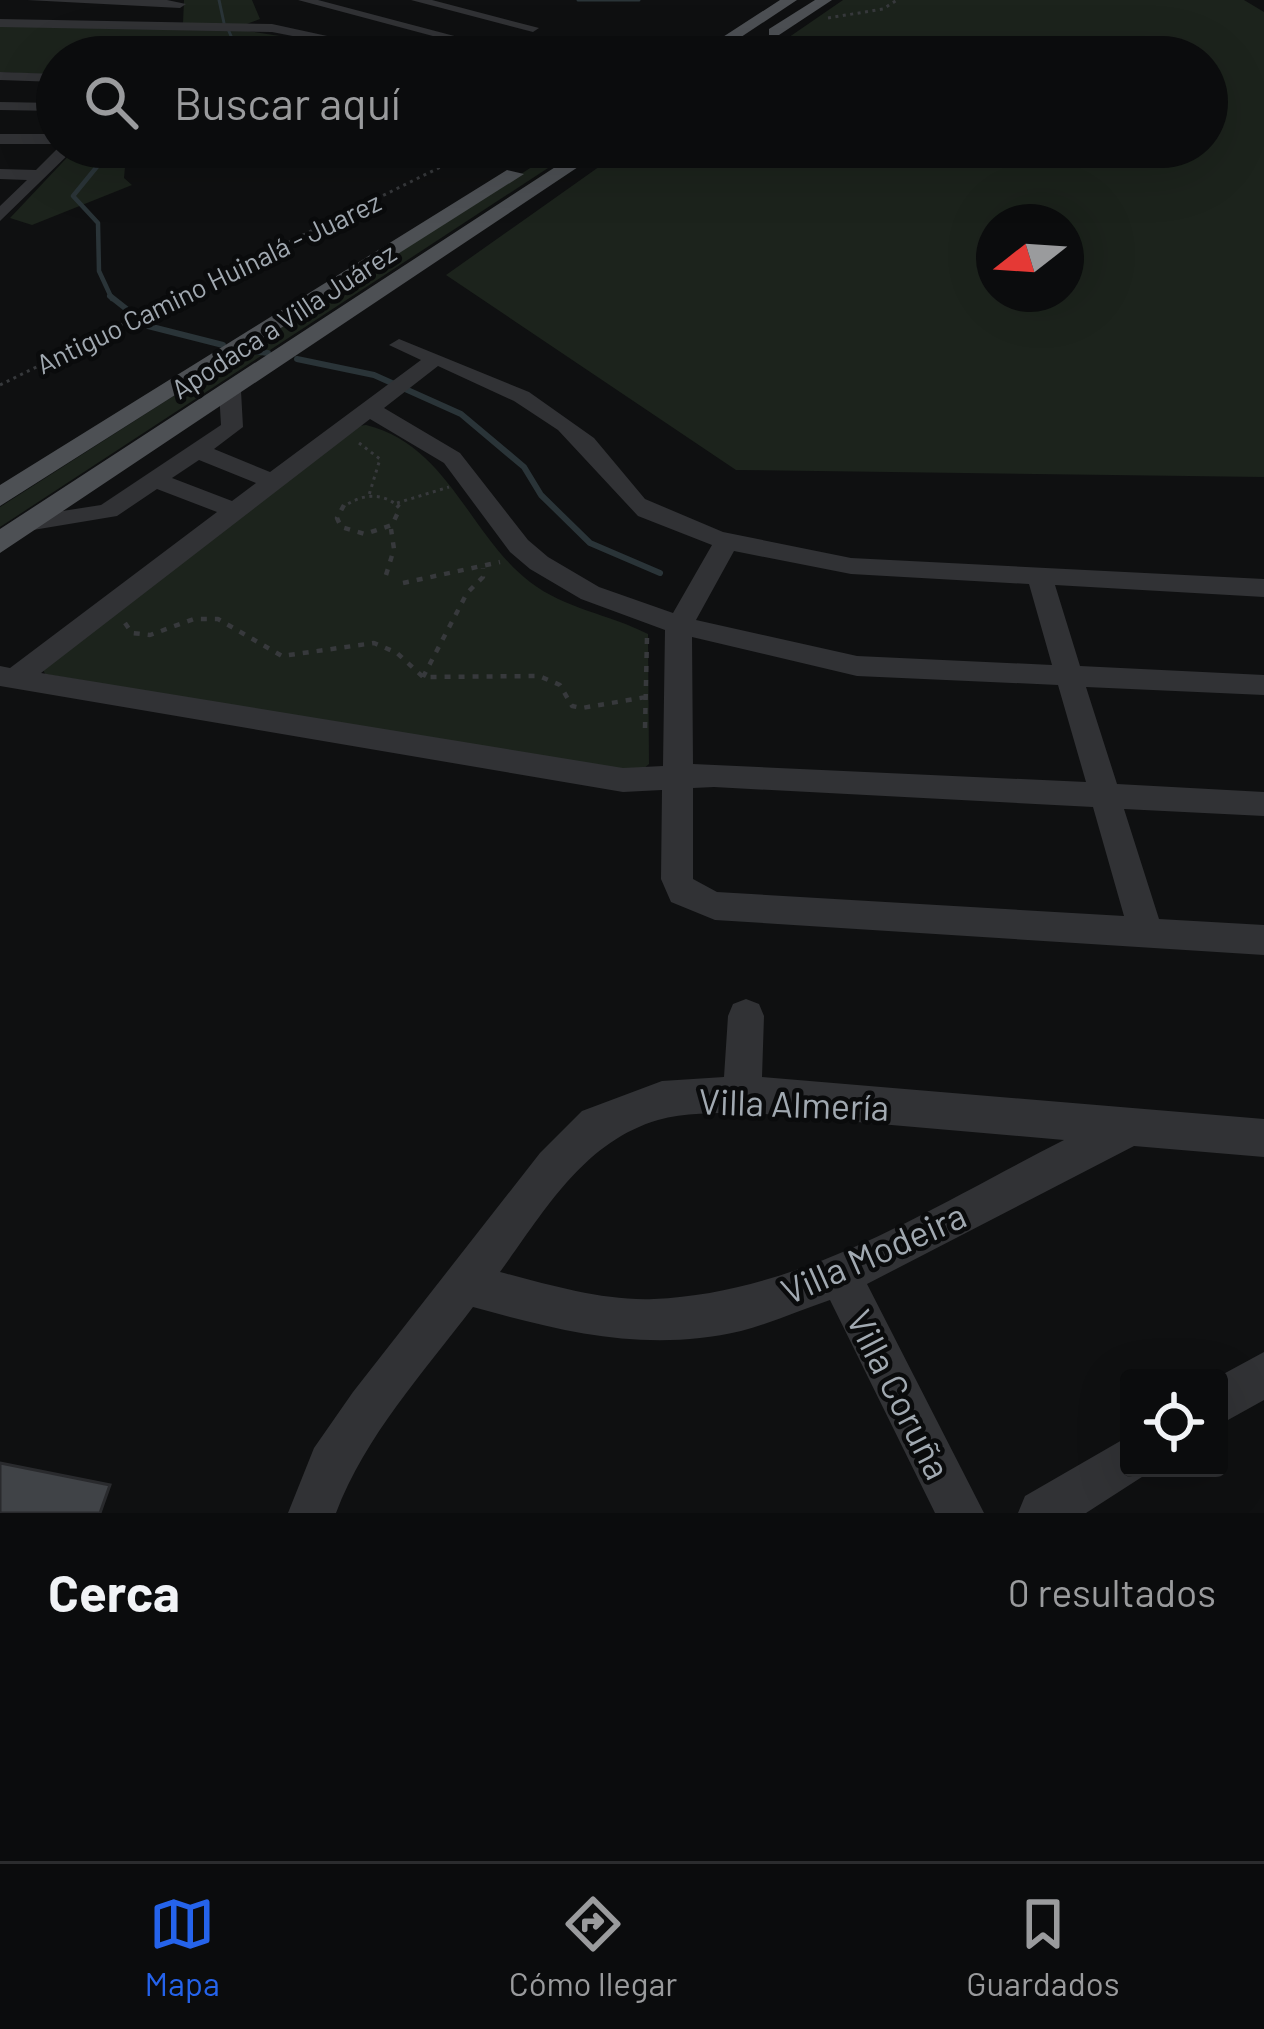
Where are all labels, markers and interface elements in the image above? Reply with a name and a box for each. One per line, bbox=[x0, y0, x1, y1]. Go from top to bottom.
search box bbox=[36, 36, 1228, 168]
icon: search bbox=[78, 69, 144, 135]
text: Buscar aquí bbox=[174, 75, 401, 129]
street label: Antiguo Camino Huinalá - Juarez bbox=[31, 185, 385, 379]
north arrow bbox=[976, 204, 1084, 312]
street label: Apodaca a Villa Juárez bbox=[165, 235, 401, 405]
street label: Villa Almería bbox=[698, 1078, 890, 1128]
street label: Villa Modeira bbox=[774, 1192, 972, 1312]
street label: Villa Coruña bbox=[839, 1302, 961, 1486]
map controls bbox=[1120, 1369, 1228, 1477]
button: locate bbox=[1120, 1369, 1228, 1477]
text: Cerca bbox=[48, 1561, 180, 1622]
text: 0 resultados bbox=[1008, 1568, 1216, 1615]
tab: Mapa bbox=[144, 1891, 220, 2003]
tab: Cómo llegar bbox=[509, 1891, 677, 2003]
tab: Guardados bbox=[966, 1891, 1120, 2003]

